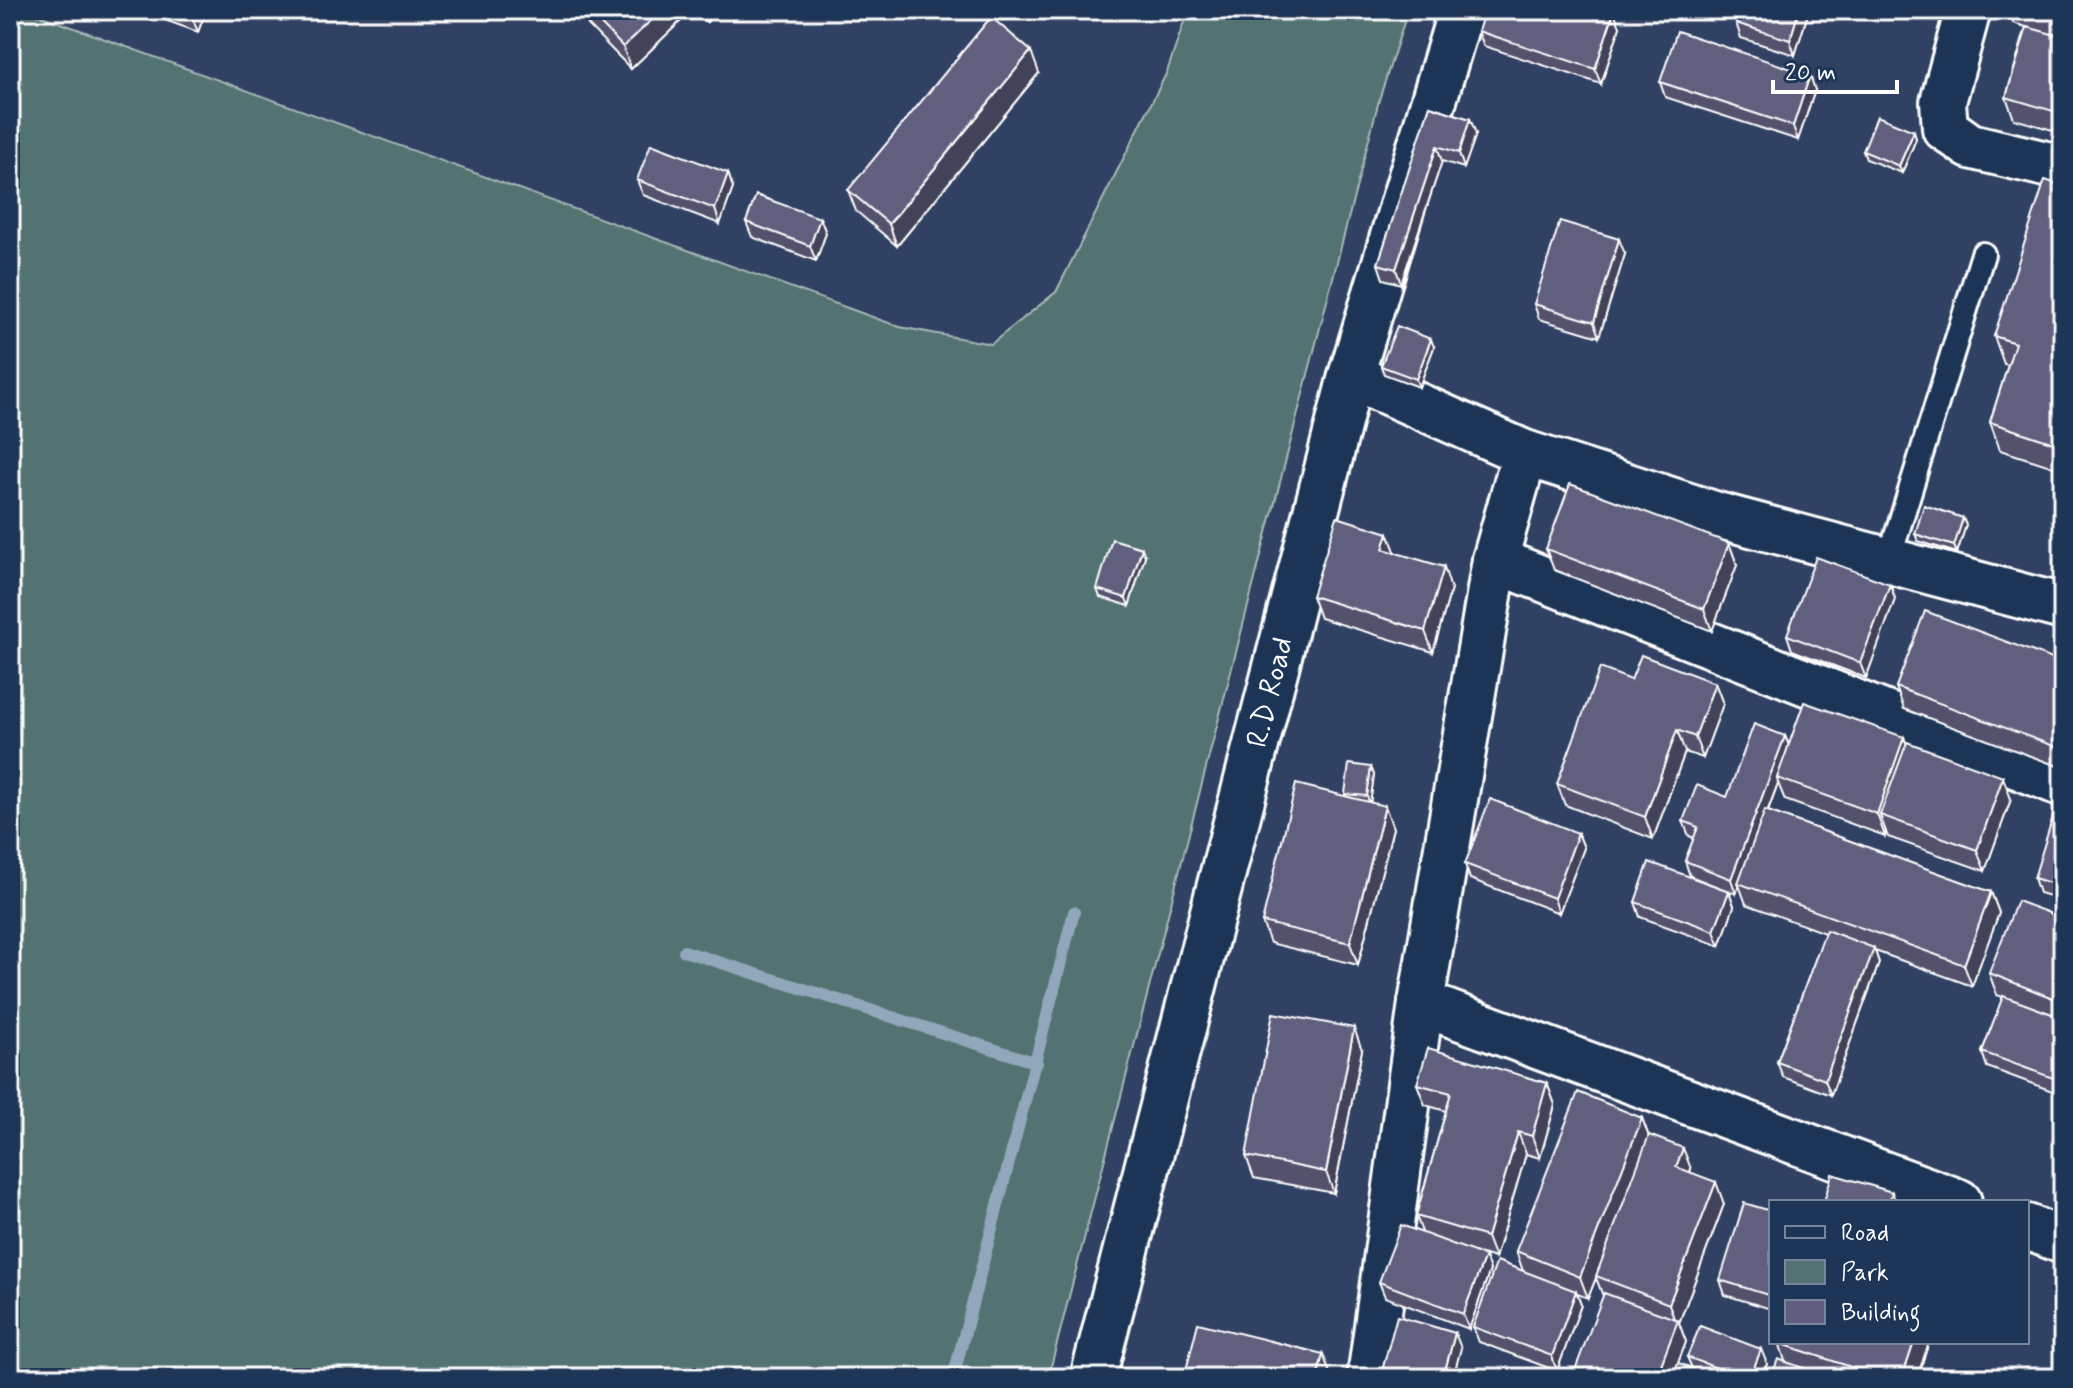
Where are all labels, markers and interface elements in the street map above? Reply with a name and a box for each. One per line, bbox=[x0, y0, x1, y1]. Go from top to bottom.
scale bar bbox=[1773, 44, 1897, 94]
text: 20 m bbox=[1785, 58, 1836, 89]
street label: R.D Road bbox=[1238, 633, 1303, 752]
legend bbox=[1769, 1200, 2029, 1344]
text: Road bbox=[1841, 1218, 1889, 1249]
text: Park bbox=[1841, 1258, 1889, 1289]
text: Building bbox=[1841, 1298, 1921, 1332]

